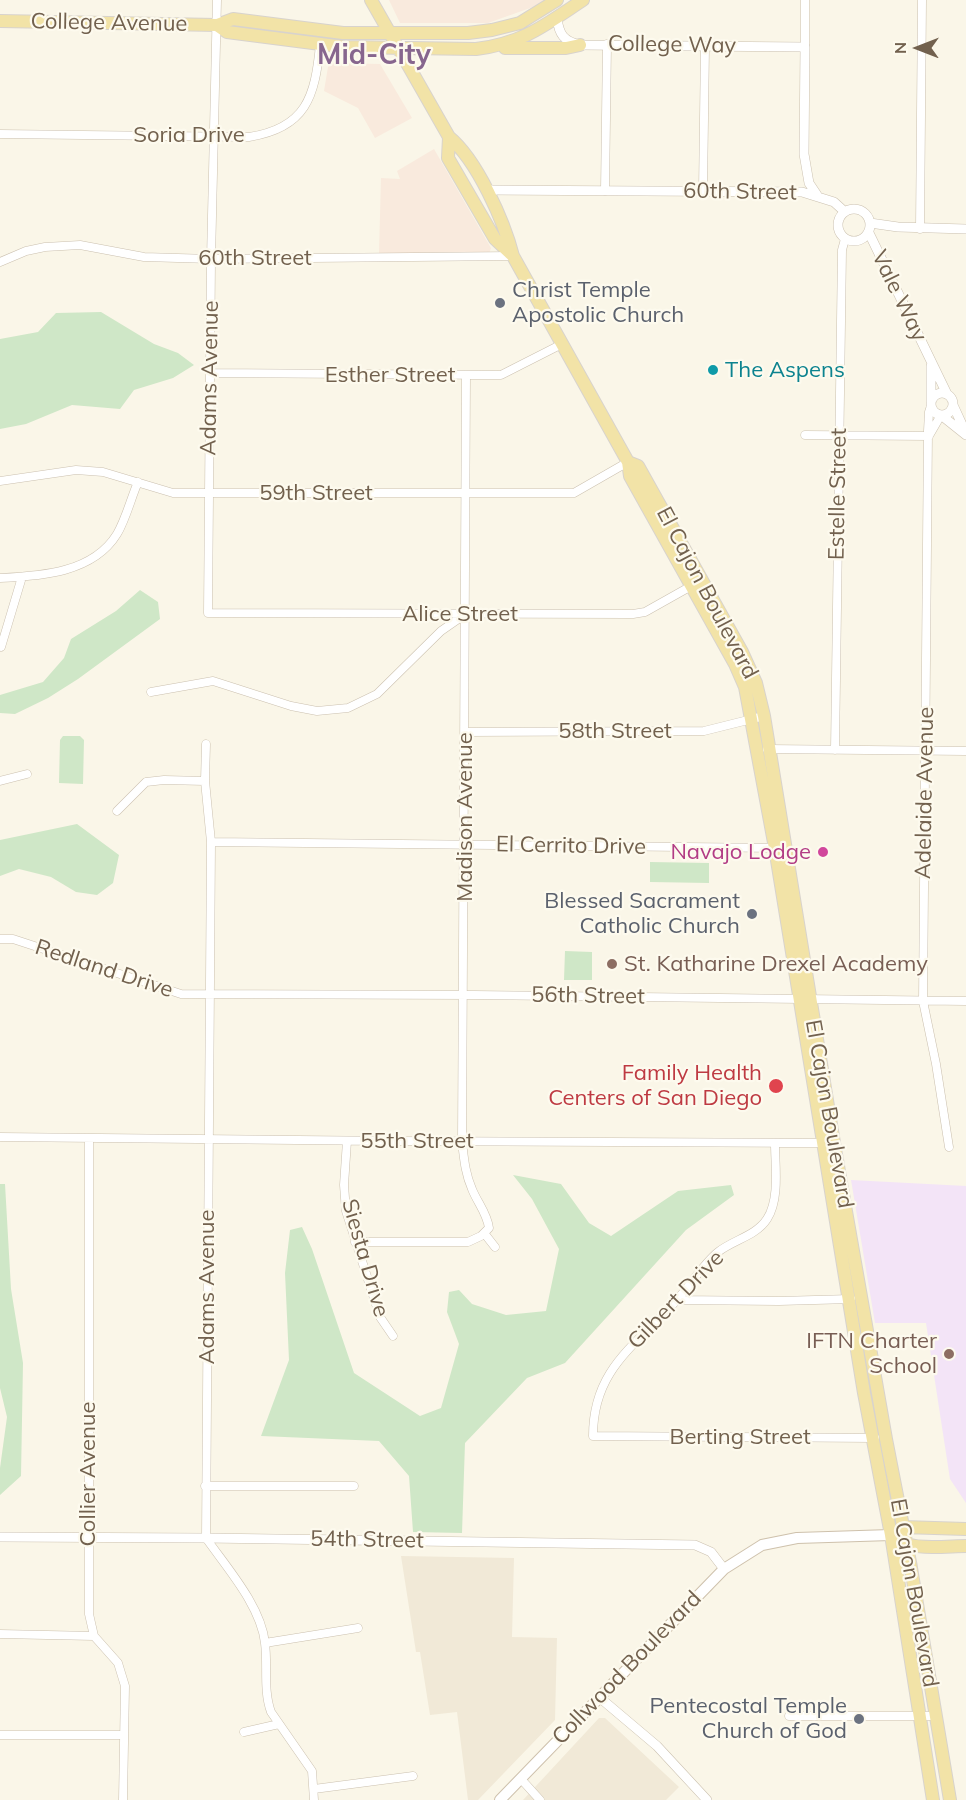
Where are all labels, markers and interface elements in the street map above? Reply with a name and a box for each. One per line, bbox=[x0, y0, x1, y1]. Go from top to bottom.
street label: College Avenue bbox=[30, 8, 188, 38]
north arrow bbox=[888, 18, 948, 78]
street label: College Way bbox=[608, 31, 736, 59]
district label: Mid-City bbox=[317, 39, 431, 73]
text: N bbox=[890, 42, 910, 54]
street label: Soria Drive bbox=[133, 122, 245, 148]
street label: 60th Street bbox=[683, 178, 797, 206]
street label: 60th Street bbox=[198, 245, 312, 271]
street label: Vale Way bbox=[866, 246, 932, 346]
place label: Christ Temple Apostolic Church bbox=[512, 277, 684, 328]
marker: Christ Temple Apostolic Church bbox=[493, 296, 507, 310]
street label: Adams Avenue bbox=[195, 300, 225, 456]
place label: The Aspens bbox=[725, 357, 845, 383]
street label: Esther Street bbox=[325, 362, 455, 388]
marker: The Aspens bbox=[706, 363, 720, 377]
street label: Estelle Street bbox=[824, 428, 852, 560]
street label: 59th Street bbox=[259, 480, 373, 506]
street label: El Cajon Boulevard bbox=[650, 502, 764, 684]
street label: Alice Street bbox=[402, 601, 518, 627]
street label: Adelaide Avenue bbox=[910, 707, 940, 879]
street label: 58th Street bbox=[558, 718, 672, 744]
street label: Madison Avenue bbox=[452, 732, 478, 902]
street label: El Cerrito Drive bbox=[496, 831, 646, 861]
place label: Navajo Lodge bbox=[670, 839, 811, 865]
marker: Navajo Lodge bbox=[816, 845, 830, 859]
place label: Blessed Sacrament Catholic Church bbox=[544, 888, 740, 939]
marker: Blessed Sacrament Catholic Church bbox=[745, 907, 759, 921]
street label: Redland Drive bbox=[32, 934, 176, 1004]
place label: St. Katharine Drexel Academy bbox=[624, 951, 928, 977]
marker: St. Katharine Drexel Academy bbox=[605, 957, 619, 971]
street label: 56th Street bbox=[531, 982, 645, 1010]
street label: El Cajon Boulevard bbox=[799, 1018, 859, 1210]
place label: Family Health Centers of San Diego bbox=[548, 1060, 762, 1112]
marker: Family Health Centers of San Diego bbox=[767, 1077, 785, 1095]
street label: 55th Street bbox=[360, 1128, 474, 1154]
street label: Siesta Drive bbox=[336, 1196, 394, 1320]
street label: Adams Avenue bbox=[194, 1209, 220, 1365]
street label: Gilbert Drive bbox=[622, 1245, 730, 1355]
place label: IFTN Charter School bbox=[806, 1328, 937, 1380]
marker: IFTN Charter School bbox=[942, 1347, 956, 1361]
street label: Collier Avenue bbox=[75, 1402, 101, 1546]
street label: Berting Street bbox=[669, 1424, 811, 1450]
street label: El Cajon Boulevard bbox=[884, 1497, 944, 1689]
street label: 54th Street bbox=[310, 1526, 424, 1554]
street label: Collwood Boulevard bbox=[547, 1586, 707, 1750]
place label: Pentecostal Temple Church of God bbox=[650, 1693, 847, 1744]
marker: Pentecostal Temple Church of God bbox=[852, 1712, 866, 1726]

